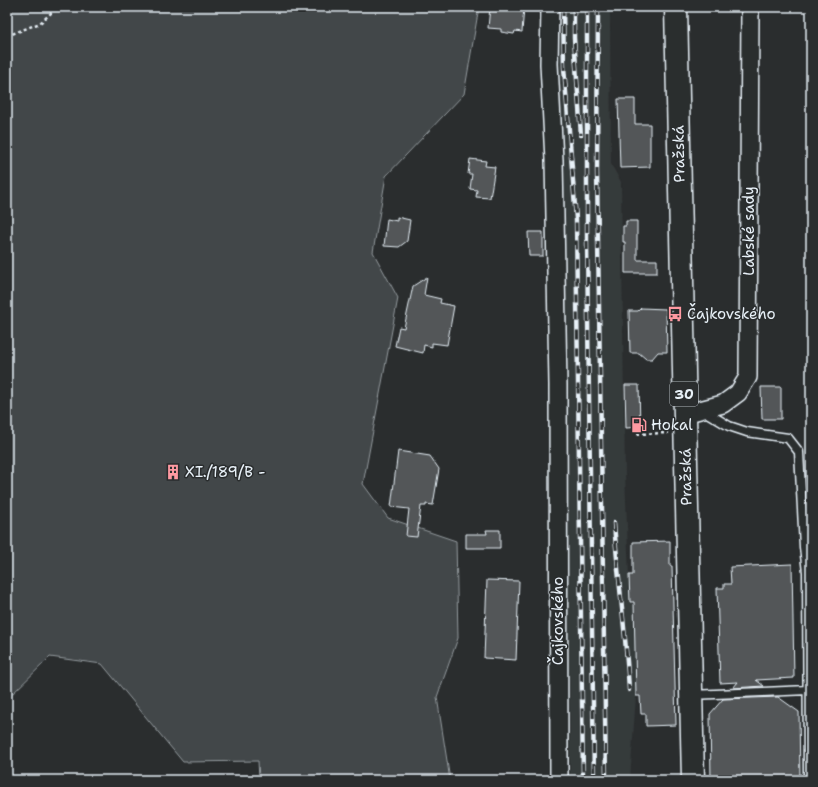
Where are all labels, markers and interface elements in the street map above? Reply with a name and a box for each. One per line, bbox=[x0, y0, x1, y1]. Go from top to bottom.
street label: Pražská bbox=[668, 125, 689, 183]
street label: Labské sady bbox=[739, 186, 759, 276]
place label: Čajkovského bbox=[687, 303, 776, 324]
bus stop icon: Čajkovského bbox=[666, 305, 684, 323]
road number: 30 bbox=[670, 382, 698, 406]
place label: Hokal bbox=[651, 415, 693, 435]
fuel station icon: Hokal bbox=[630, 416, 648, 434]
street label: Pražská bbox=[675, 448, 696, 506]
place label: XI./189/B - bbox=[185, 462, 265, 482]
building icon: XI./189/B - bbox=[164, 463, 182, 481]
street label: Čajkovského bbox=[547, 577, 568, 665]

